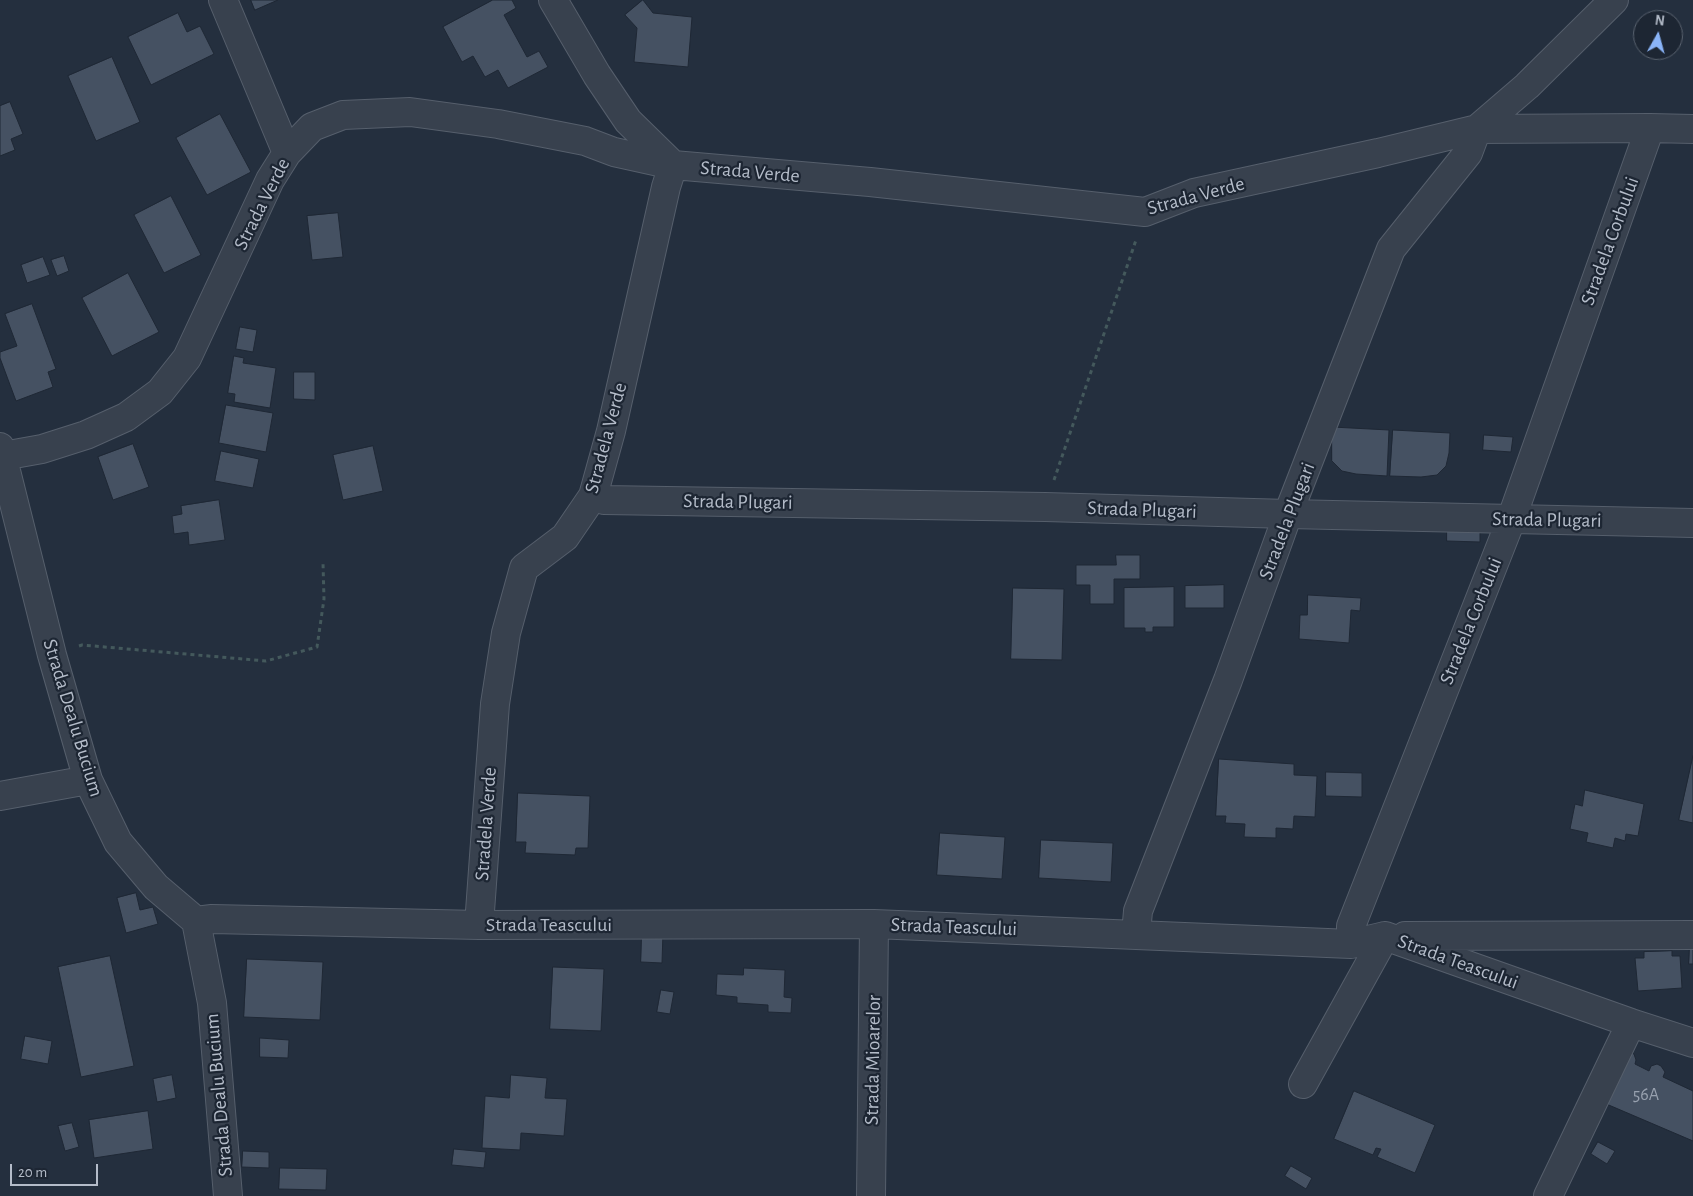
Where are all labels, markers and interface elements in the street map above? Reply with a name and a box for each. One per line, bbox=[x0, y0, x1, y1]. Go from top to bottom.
north arrow bbox=[1633, 10, 1683, 60]
text: N bbox=[1654, 14, 1665, 29]
street label: Strada Verde bbox=[229, 154, 295, 254]
street label: Strada Verde bbox=[699, 156, 801, 188]
street label: Strada Verde bbox=[1145, 171, 1247, 221]
street label: Stradela Corbului bbox=[1576, 174, 1644, 308]
street label: Stradela Verde bbox=[580, 380, 632, 496]
street label: Stradela Plugari bbox=[1254, 459, 1320, 583]
street label: Strada Plugari bbox=[683, 489, 793, 515]
street label: Strada Plugari bbox=[1087, 496, 1197, 524]
street label: Strada Plugari bbox=[1492, 507, 1602, 533]
street label: Stradela Corbului bbox=[1435, 554, 1507, 688]
street label: Strada Dealu Bucium bbox=[38, 636, 108, 800]
street label: Stradela Verde bbox=[470, 766, 502, 882]
street label: Strada Teascului bbox=[486, 913, 612, 937]
street label: Strada Teascului bbox=[890, 913, 1018, 941]
street label: Strada Teascului bbox=[1394, 929, 1522, 995]
street label: Strada Mioarelor bbox=[860, 995, 886, 1125]
street label: Strada Dealu Bucium bbox=[200, 1013, 238, 1177]
house number: 56A bbox=[1633, 1084, 1659, 1106]
scale bar bbox=[12, 1154, 100, 1186]
text: 20 m bbox=[18, 1165, 47, 1180]

